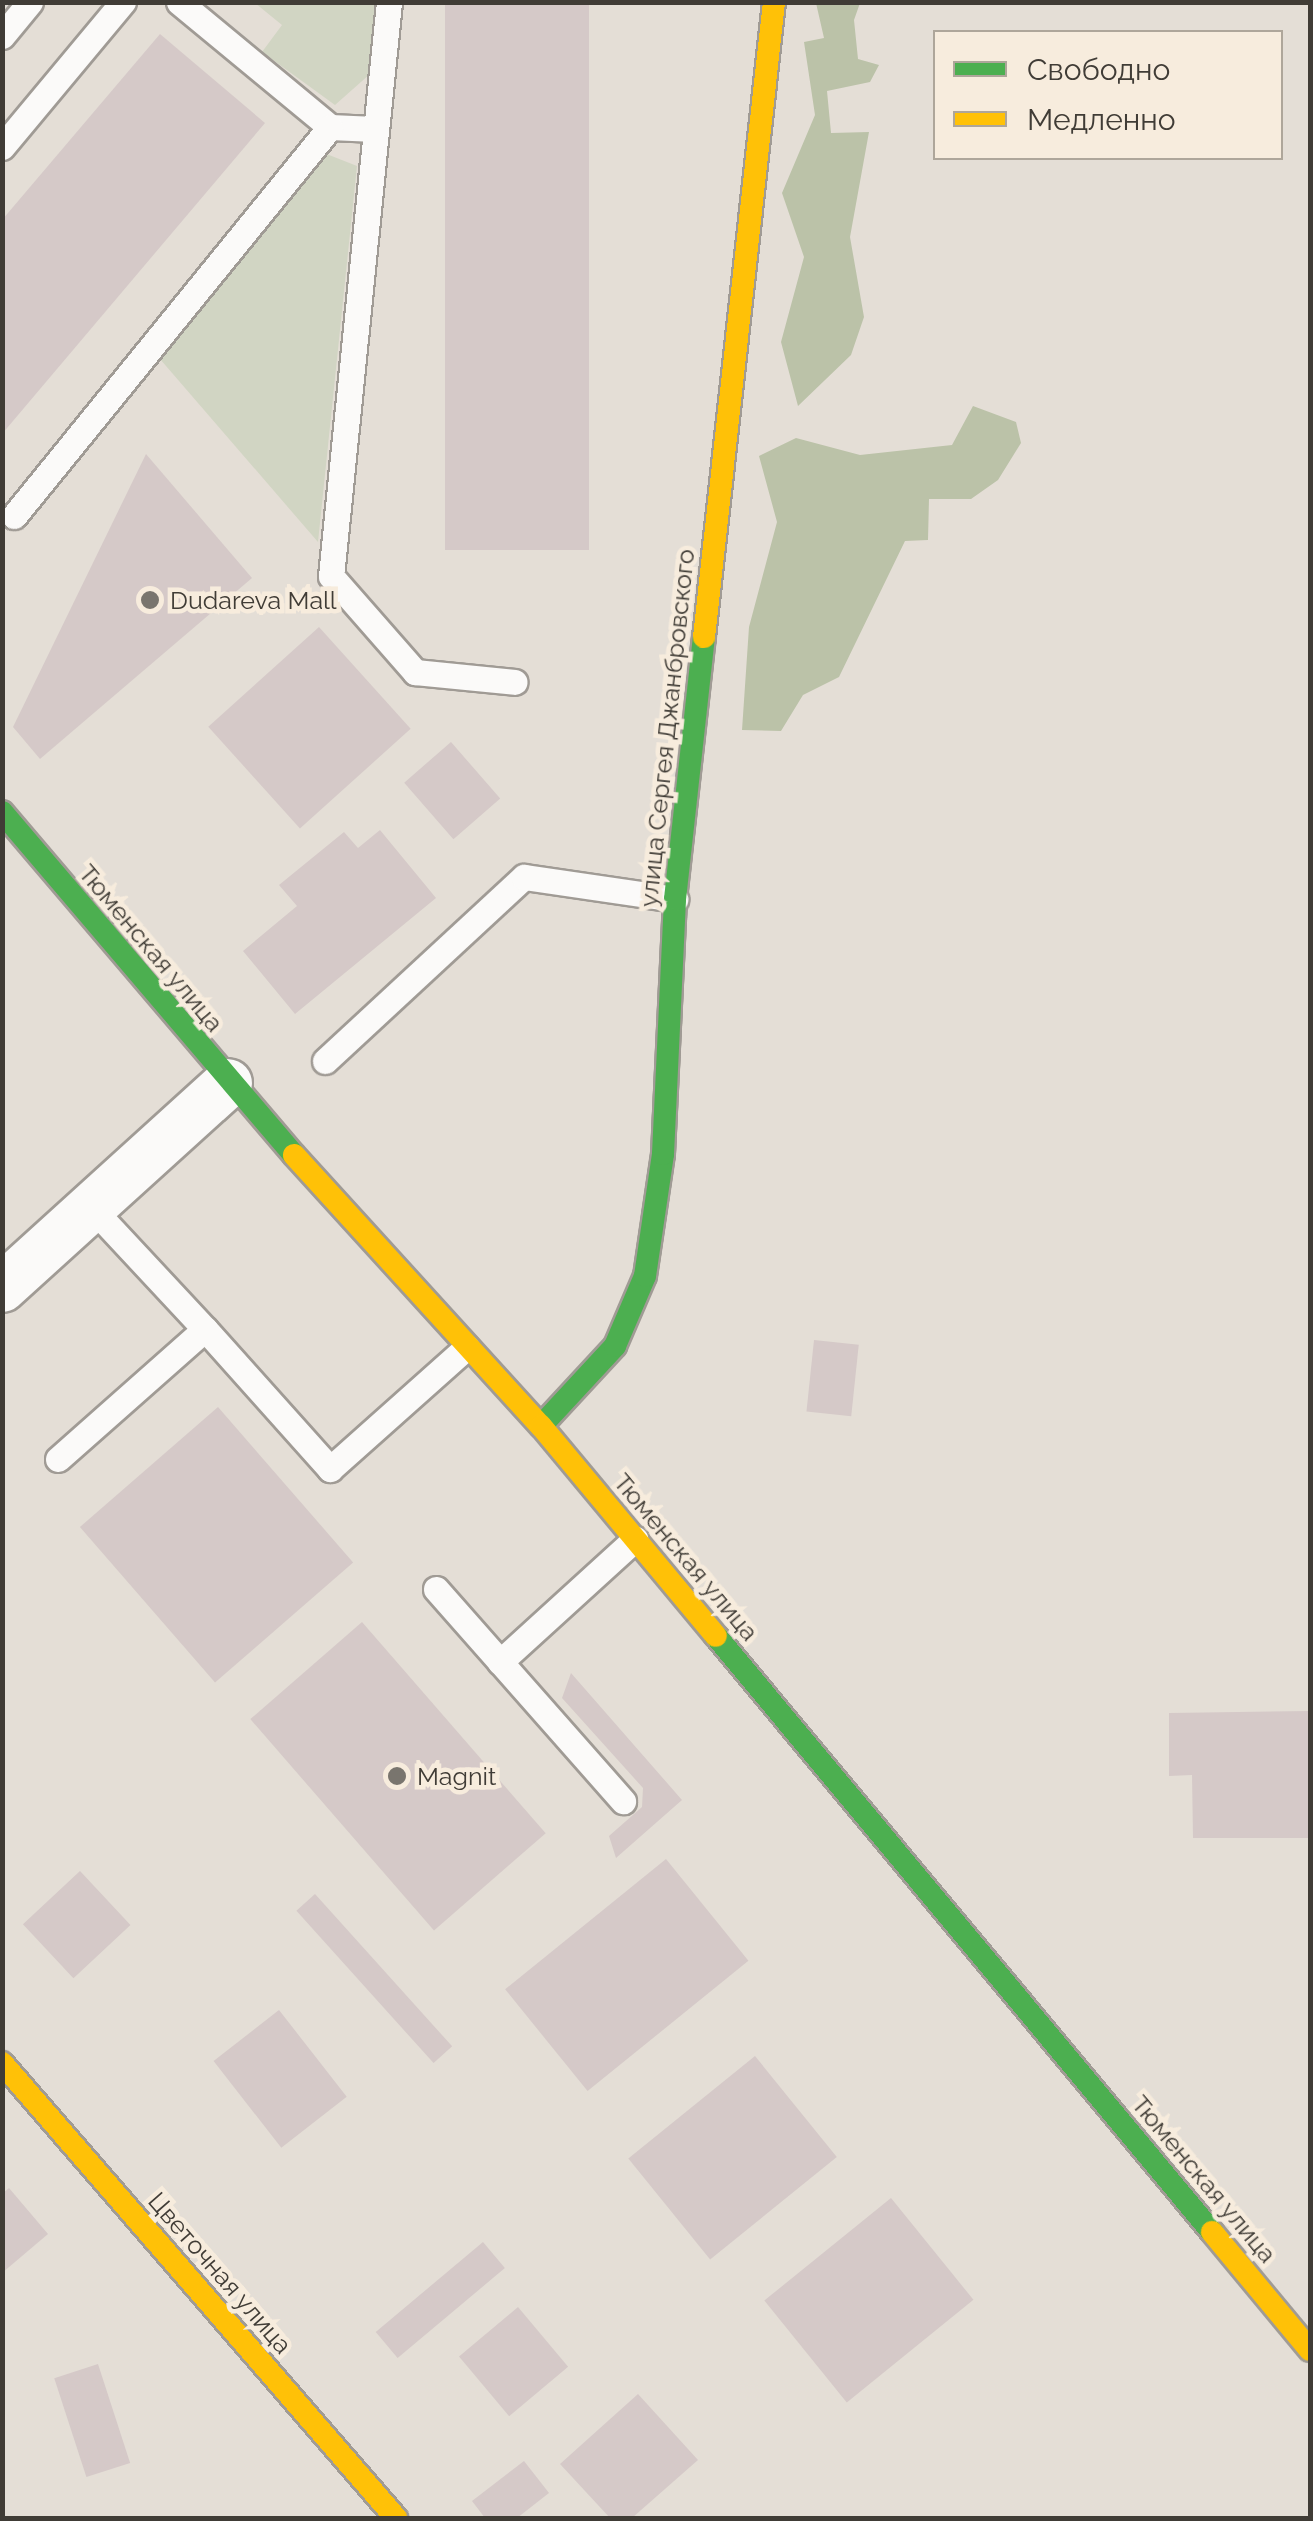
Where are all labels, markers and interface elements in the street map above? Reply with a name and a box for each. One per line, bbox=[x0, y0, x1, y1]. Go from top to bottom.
legend bbox=[933, 30, 1283, 160]
text: Свободно bbox=[1027, 52, 1170, 87]
text: Медленно bbox=[1027, 102, 1176, 137]
street label: улица Сергея Джанбровского bbox=[633, 547, 701, 909]
place label: Dudareva Mall bbox=[170, 585, 337, 615]
marker: Dudareva Mall bbox=[139, 589, 161, 611]
street label: Тюменская улица bbox=[72, 858, 230, 1038]
street label: Тюменская улица bbox=[607, 1467, 765, 1647]
place label: Magnit bbox=[417, 1761, 496, 1791]
marker: Magnit bbox=[386, 1765, 408, 1787]
street label: Тюменская улица bbox=[1125, 2089, 1283, 2269]
street label: Цветочная улица bbox=[142, 2186, 298, 2360]

